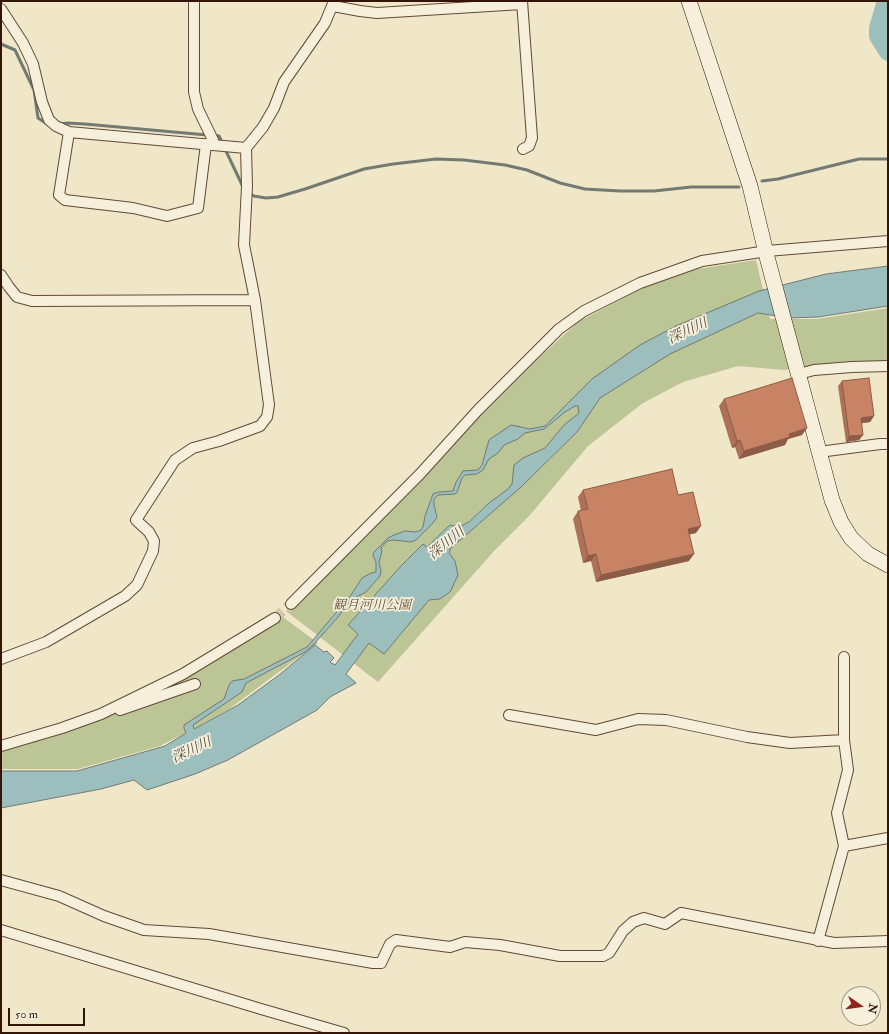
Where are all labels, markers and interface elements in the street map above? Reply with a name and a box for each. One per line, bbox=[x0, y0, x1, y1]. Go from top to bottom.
water label: 深川川 bbox=[665, 316, 711, 348]
water label: 深川川 bbox=[425, 524, 469, 564]
park label: 観月河川公園 bbox=[333, 598, 411, 614]
water label: 深川川 bbox=[169, 735, 215, 767]
north arrow bbox=[841, 986, 881, 1026]
scale bar bbox=[10, 1000, 87, 1026]
text: N bbox=[865, 1002, 880, 1015]
text: 50 m bbox=[15, 1007, 38, 1022]

